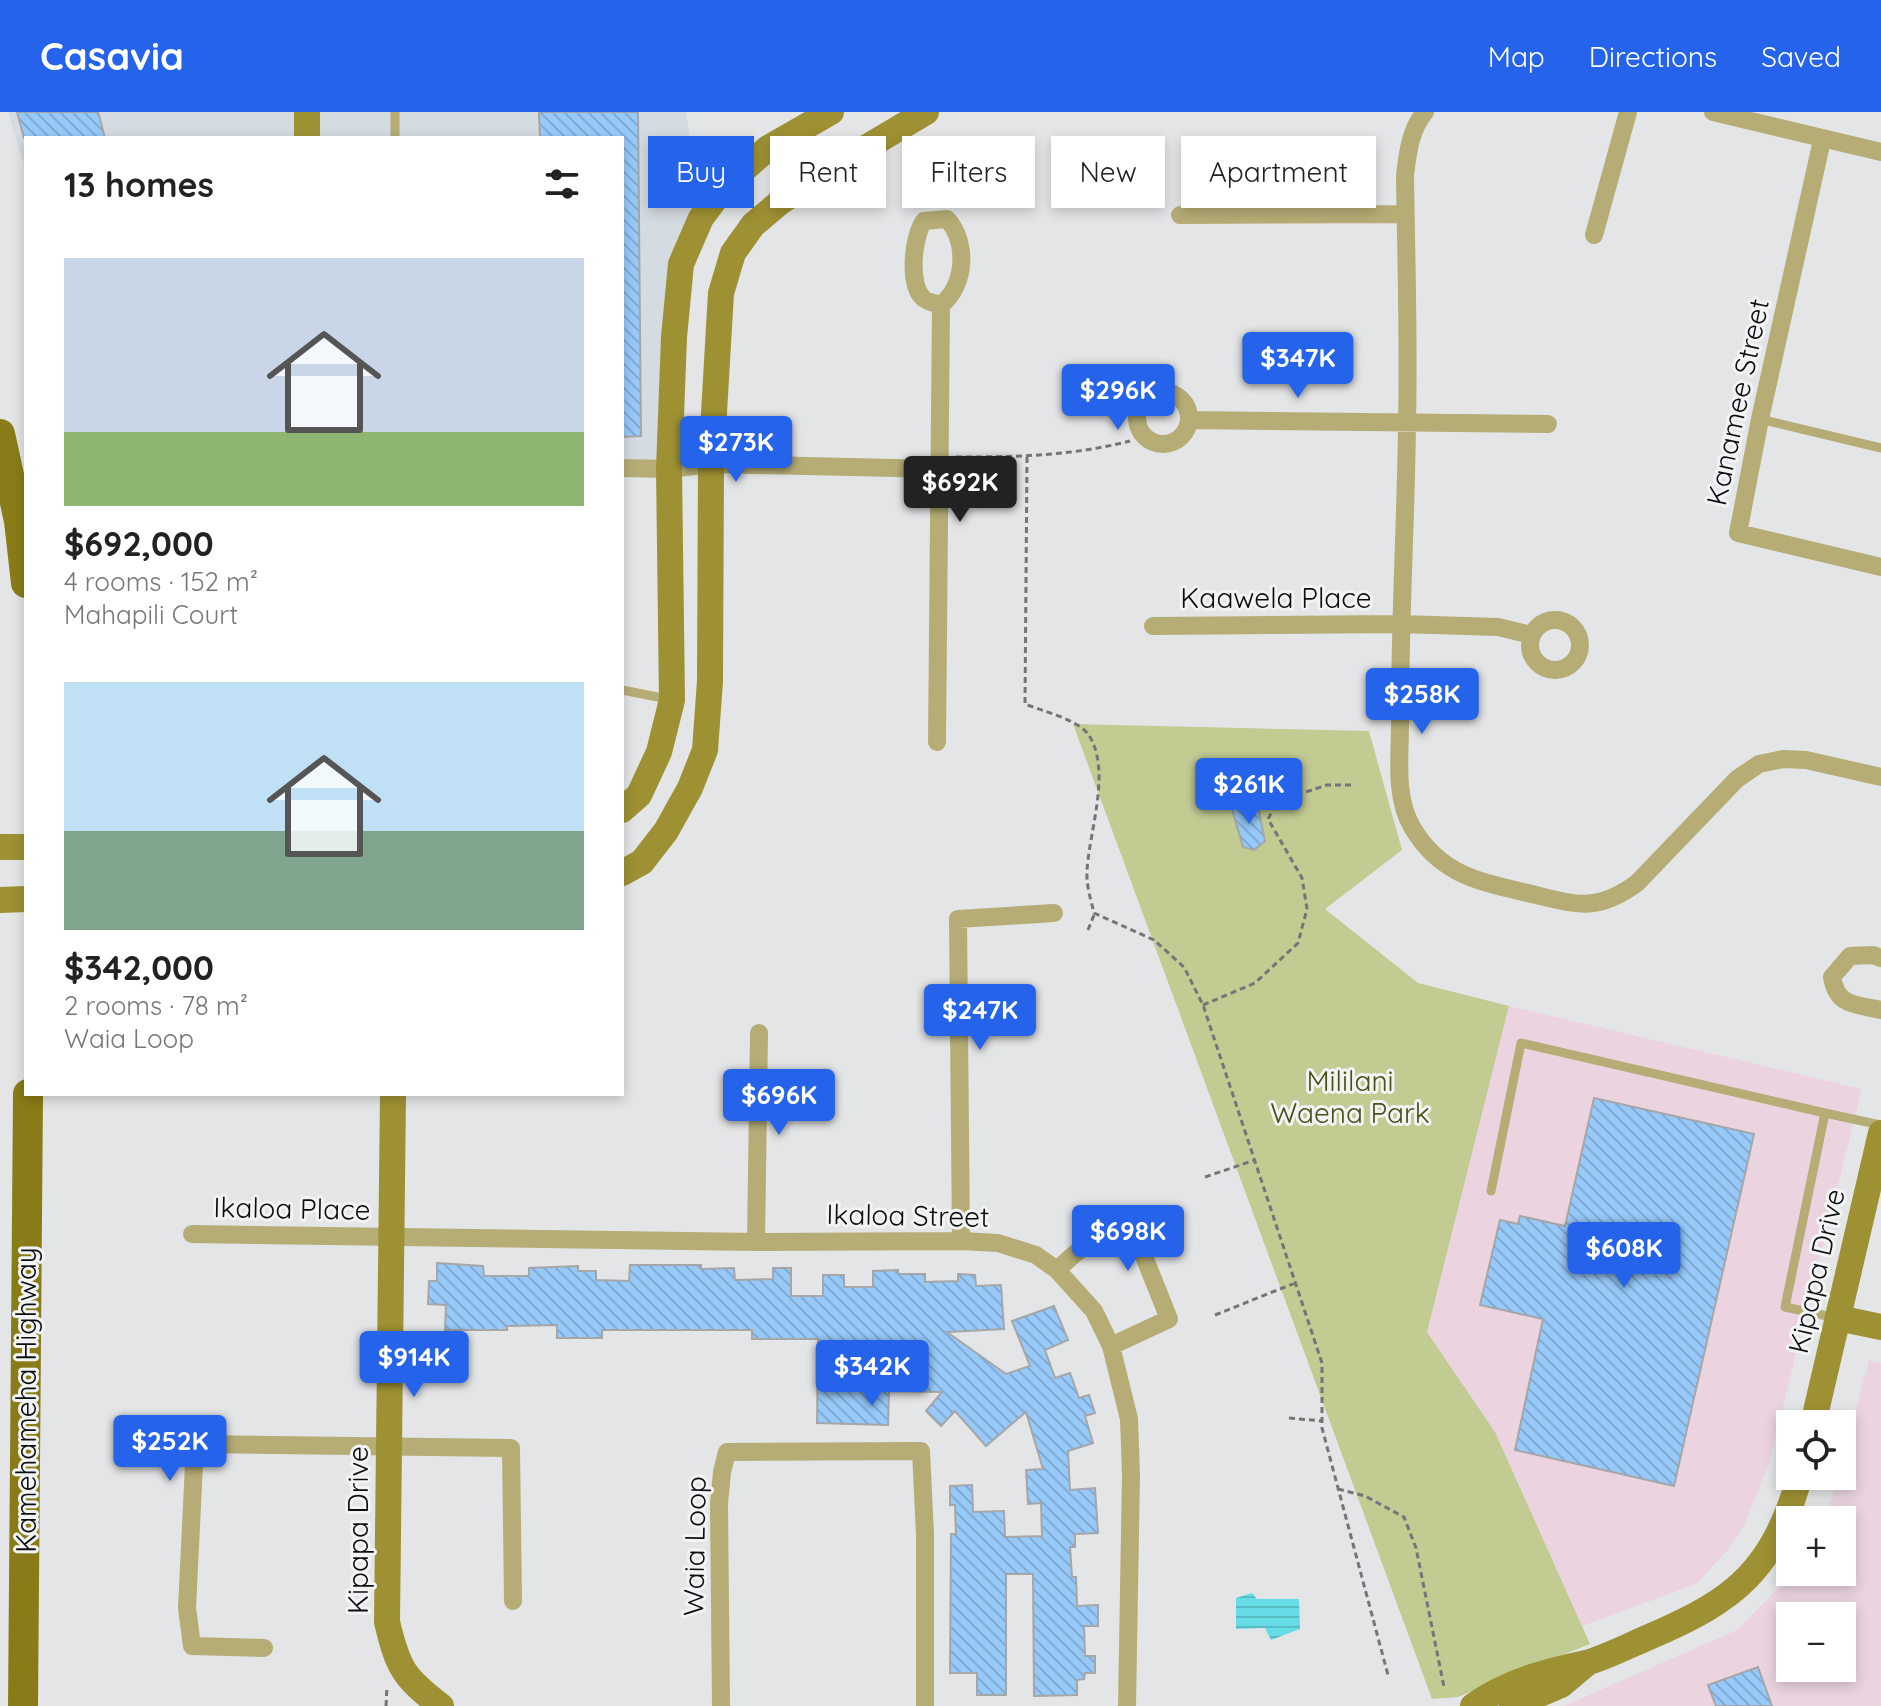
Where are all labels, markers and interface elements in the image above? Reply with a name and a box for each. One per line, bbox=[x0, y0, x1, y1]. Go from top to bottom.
text: Casavia bbox=[40, 32, 184, 80]
text: Map bbox=[1488, 39, 1545, 74]
text: Directions bbox=[1589, 39, 1717, 74]
text: Saved bbox=[1761, 39, 1841, 74]
chip: Buy bbox=[648, 136, 754, 208]
chip: Rent bbox=[770, 136, 886, 208]
chip: Filters bbox=[902, 136, 1035, 208]
chip: New bbox=[1051, 136, 1165, 208]
chip: Apartment bbox=[1181, 136, 1376, 208]
icon: filters bbox=[540, 162, 584, 206]
text: 13 homes bbox=[64, 163, 214, 206]
street label: Kanamee Street bbox=[1698, 295, 1776, 509]
icon: home bbox=[252, 310, 396, 454]
pin: $347K bbox=[1242, 332, 1354, 400]
text: $347K bbox=[1260, 341, 1336, 374]
pin: $296K bbox=[1062, 364, 1174, 432]
text: $296K bbox=[1080, 373, 1156, 406]
pin: $273K bbox=[680, 416, 792, 484]
text: $273K bbox=[698, 425, 774, 458]
pin: $692K bbox=[904, 456, 1016, 524]
text: $692K bbox=[922, 465, 998, 498]
text: $692,000 bbox=[64, 522, 214, 565]
text: 4 rooms · 152 m² bbox=[64, 565, 258, 598]
street label: Kaawela Place bbox=[1180, 580, 1372, 615]
text: Mahapili Court bbox=[64, 598, 238, 631]
pin: $258K bbox=[1366, 668, 1478, 736]
text: $258K bbox=[1384, 677, 1460, 710]
icon: home bbox=[252, 734, 396, 878]
pin: $261K bbox=[1193, 758, 1305, 826]
text: $261K bbox=[1213, 767, 1285, 800]
text: $342,000 bbox=[64, 946, 214, 989]
pin: $247K bbox=[924, 984, 1036, 1052]
text: 2 rooms · 78 m² bbox=[64, 989, 248, 1022]
text: $247K bbox=[942, 993, 1018, 1026]
text: Waia Loop bbox=[64, 1022, 194, 1055]
park label: Mililani Waena Park bbox=[1270, 1063, 1430, 1130]
pin: $696K bbox=[723, 1069, 835, 1137]
text: $696K bbox=[741, 1078, 817, 1111]
street label: Kipapa Drive bbox=[1780, 1185, 1852, 1357]
street label: Ikaloa Place bbox=[213, 1189, 371, 1227]
street label: Ikaloa Street bbox=[826, 1196, 990, 1234]
pin: $698K bbox=[1072, 1205, 1184, 1273]
text: $698K bbox=[1090, 1214, 1166, 1247]
pin: $608K bbox=[1568, 1222, 1680, 1290]
text: $608K bbox=[1585, 1231, 1663, 1264]
street label: Kamehameha Highway bbox=[8, 1247, 43, 1553]
pin: $914K bbox=[358, 1331, 470, 1399]
text: $914K bbox=[378, 1340, 450, 1373]
pin: $342K bbox=[816, 1340, 928, 1408]
text: $342K bbox=[834, 1349, 910, 1382]
map controls bbox=[1776, 1410, 1856, 1682]
button: locate bbox=[1776, 1410, 1856, 1490]
pin: $252K bbox=[114, 1415, 226, 1483]
text: $252K bbox=[131, 1424, 209, 1457]
street label: Kipapa Drive bbox=[340, 1446, 375, 1614]
street label: Waia Loop bbox=[675, 1476, 713, 1616]
button: + bbox=[1776, 1506, 1856, 1586]
button: − bbox=[1776, 1602, 1856, 1682]

